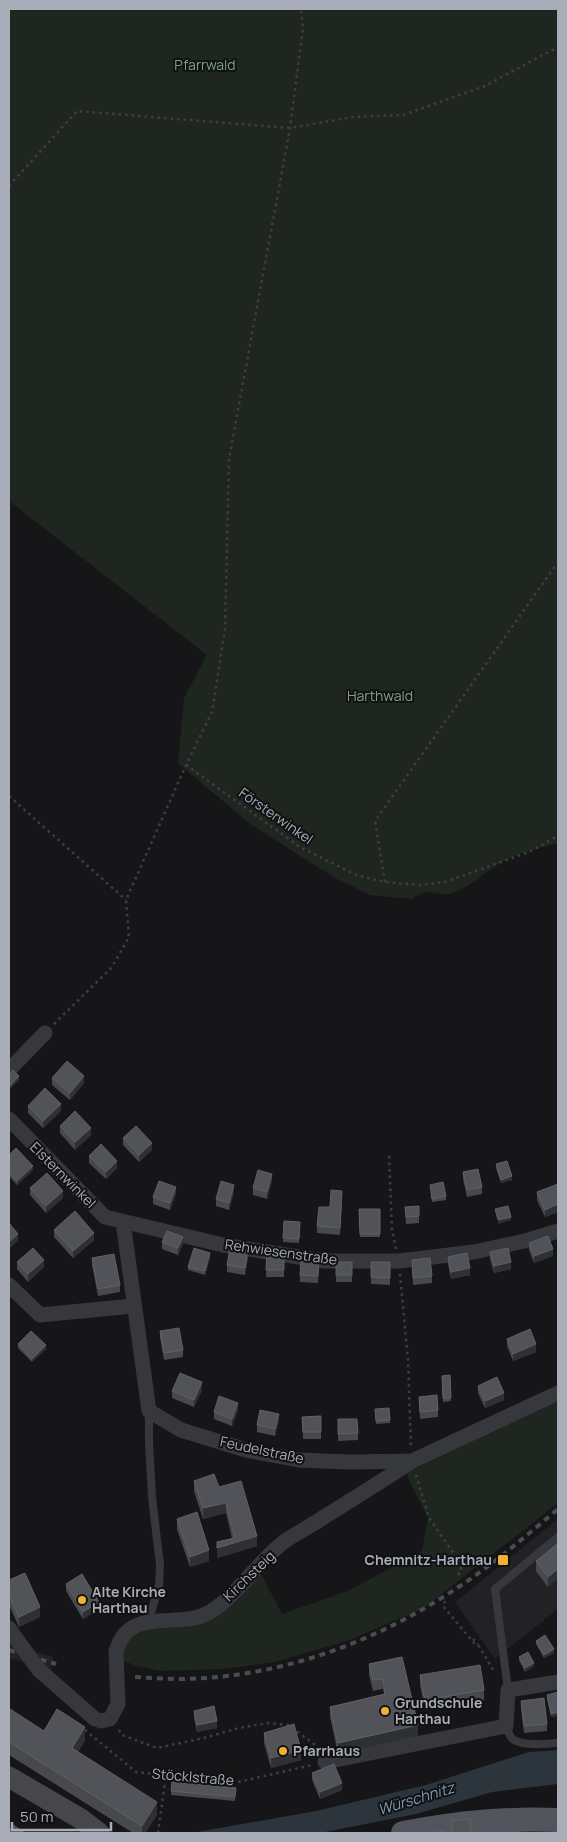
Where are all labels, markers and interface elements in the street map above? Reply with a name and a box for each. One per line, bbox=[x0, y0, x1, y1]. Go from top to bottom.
park label: Pfarrwald bbox=[174, 55, 236, 74]
park label: Harthwald bbox=[347, 686, 413, 705]
street label: Försterwinkel bbox=[235, 783, 317, 848]
street label: Elsternwinkel bbox=[26, 1138, 100, 1212]
street label: Rehwiesenstraße bbox=[224, 1234, 338, 1269]
street label: Feudelstraße bbox=[218, 1431, 306, 1468]
street label: Kirchsteig bbox=[219, 1546, 279, 1605]
place label: Chemnitz-Harthau bbox=[365, 1550, 492, 1569]
marker: Chemnitz-Harthau bbox=[496, 1553, 510, 1567]
place label: Alte Kirche Harthau bbox=[92, 1582, 166, 1617]
marker: Alte Kirche Harthau bbox=[76, 1594, 88, 1606]
place label: Grundschule Harthau bbox=[395, 1693, 482, 1728]
marker: Grundschule Harthau bbox=[379, 1705, 391, 1717]
place label: Pfarrhaus bbox=[293, 1741, 360, 1760]
marker: Pfarrhaus bbox=[277, 1745, 289, 1757]
street label: Stöcklstraße bbox=[151, 1763, 235, 1790]
water label: Würschnitz bbox=[375, 1776, 459, 1820]
scale bar bbox=[12, 1800, 111, 1832]
text: 50 m bbox=[20, 1806, 54, 1827]

